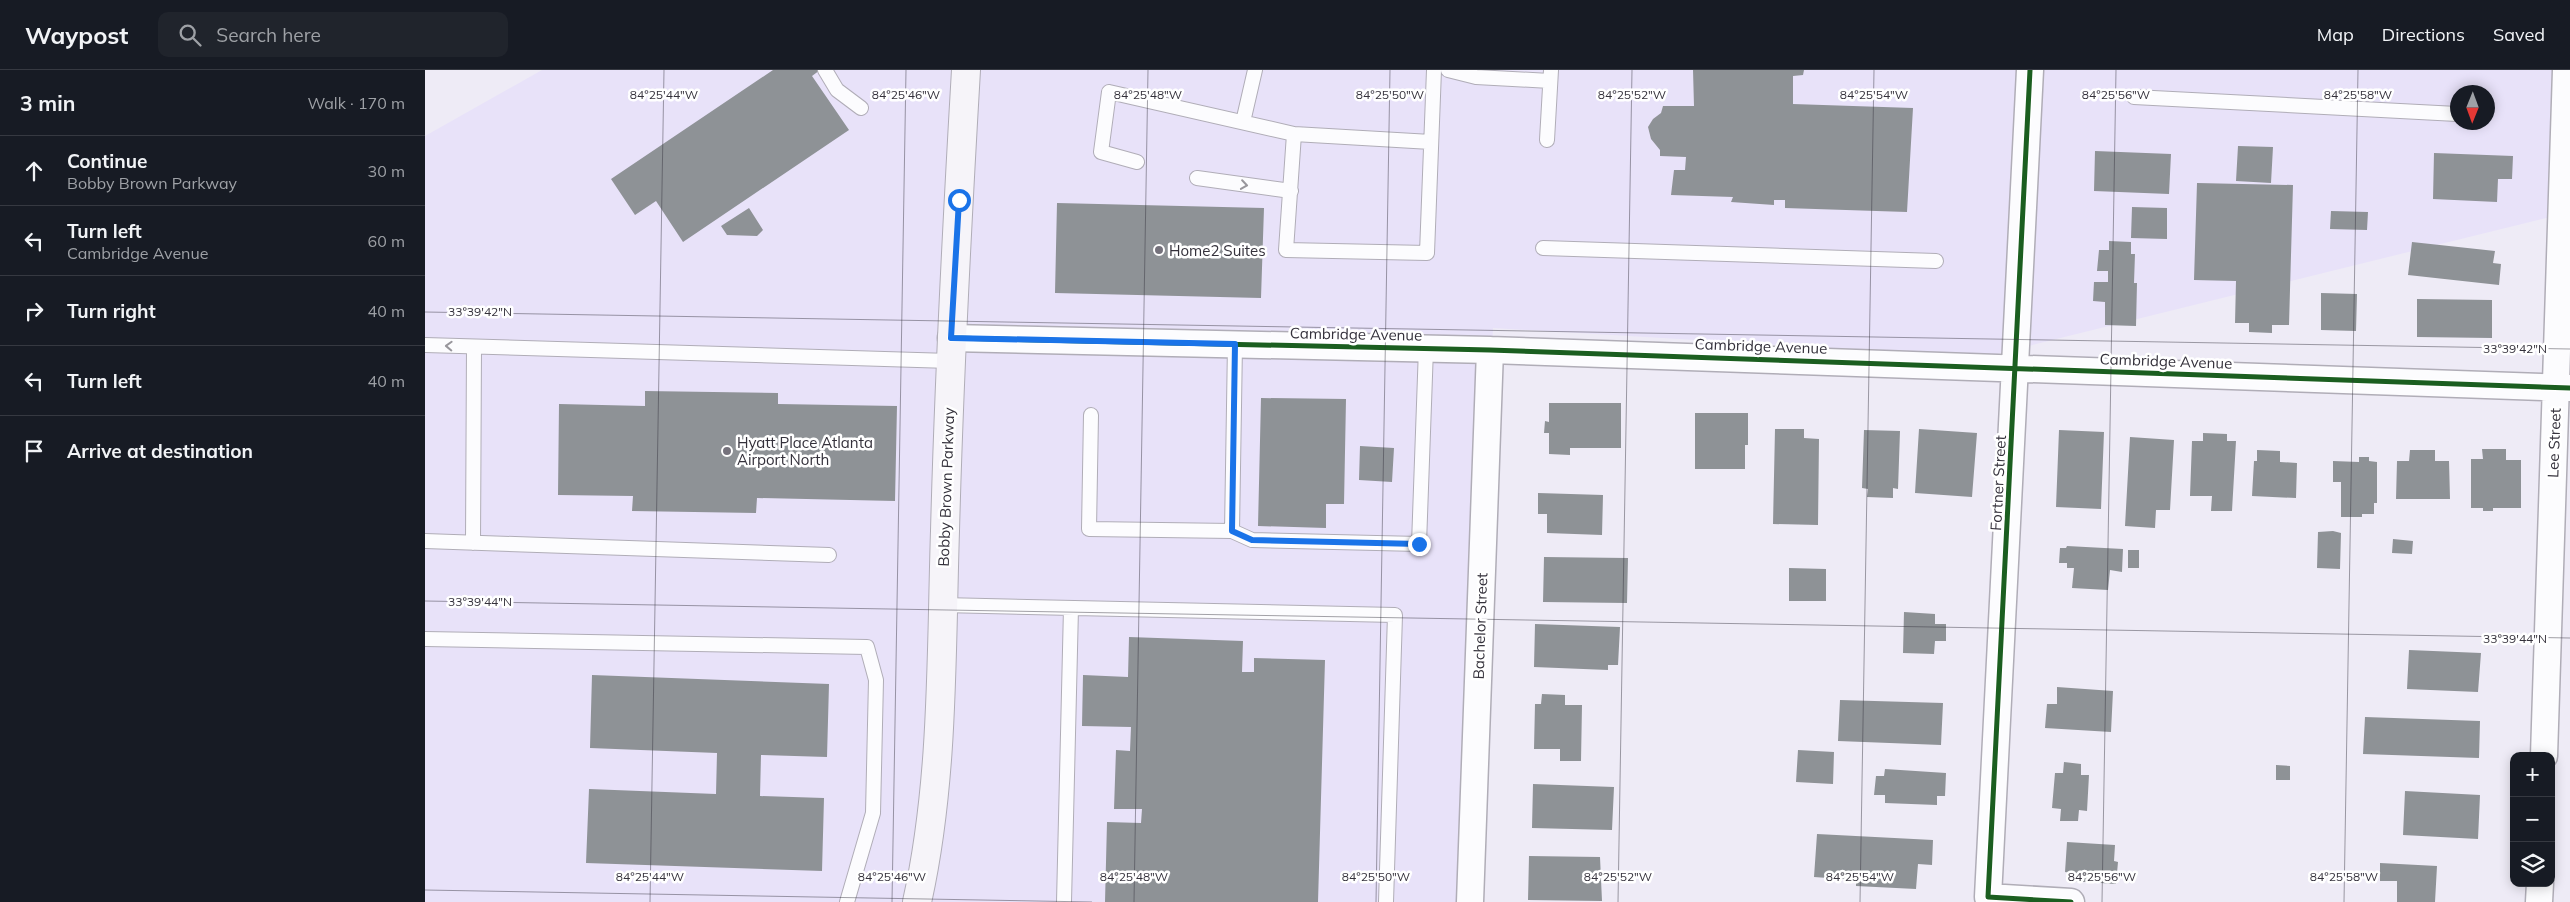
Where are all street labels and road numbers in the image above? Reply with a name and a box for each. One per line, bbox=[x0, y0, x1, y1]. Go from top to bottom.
street label: Cambridge Avenue bbox=[1290, 323, 1422, 345]
street label: Cambridge Avenue bbox=[1694, 334, 1828, 358]
street label: Cambridge Avenue bbox=[2099, 349, 2233, 373]
street label: Bobby Brown Parkway bbox=[934, 407, 958, 567]
street label: Lee Street bbox=[2543, 408, 2565, 478]
street label: Fortner Street bbox=[1986, 435, 2010, 531]
street label: Bachelor Street bbox=[1469, 572, 1491, 680]

